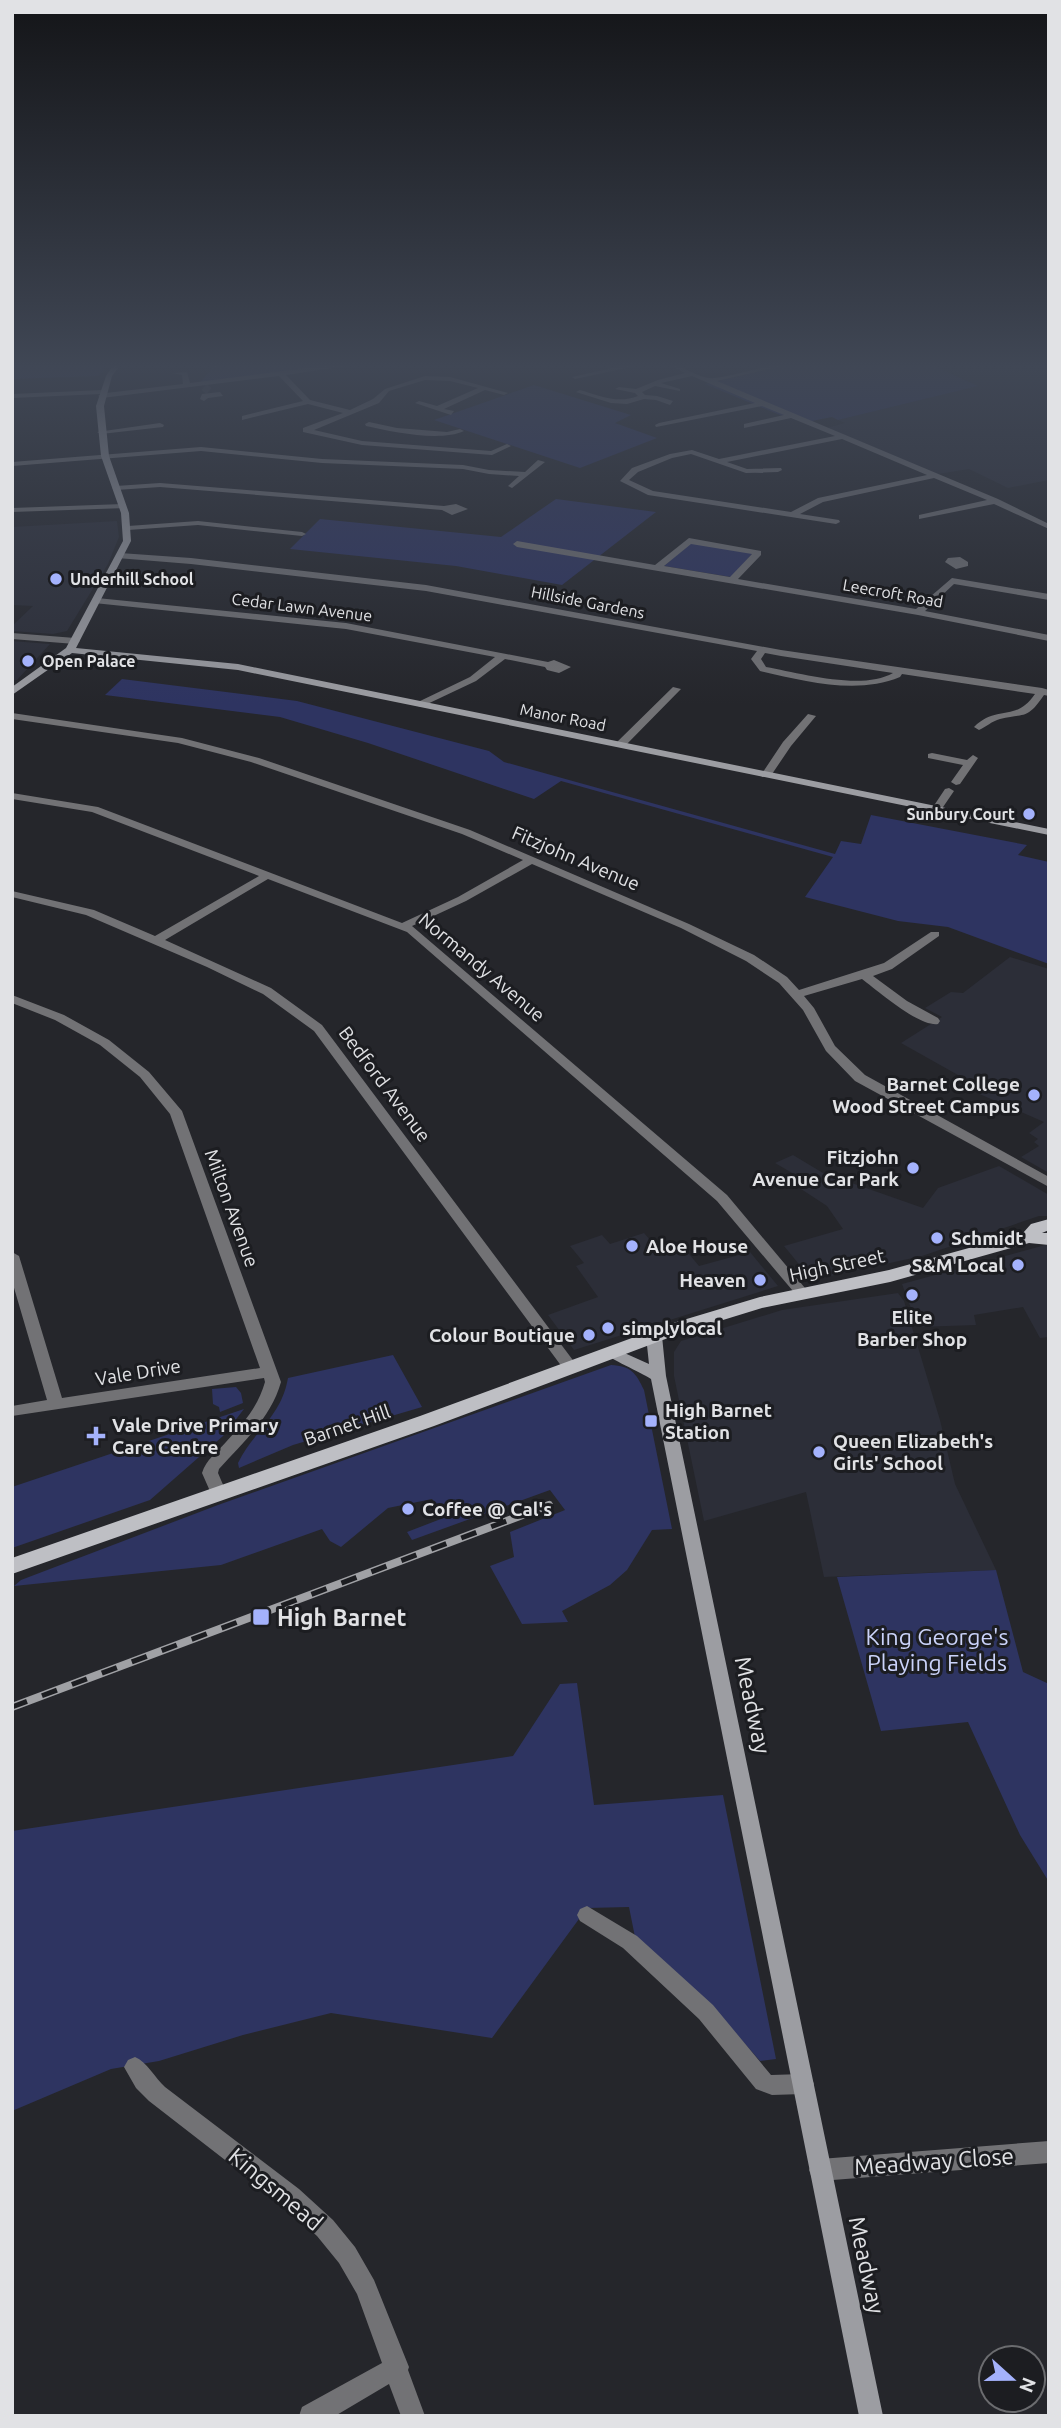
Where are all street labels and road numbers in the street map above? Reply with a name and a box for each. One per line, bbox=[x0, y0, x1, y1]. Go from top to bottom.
street label: Leecroft Road bbox=[841, 575, 945, 611]
street label: Hillside Gardens bbox=[530, 582, 646, 622]
street label: Cedar Lawn Avenue bbox=[231, 589, 373, 625]
street label: Manor Road bbox=[518, 700, 608, 734]
street label: Fitzjohn Avenue bbox=[509, 821, 643, 895]
street label: Normandy Avenue bbox=[415, 908, 549, 1026]
street label: Bedford Avenue bbox=[334, 1022, 436, 1146]
street label: Milton Avenue bbox=[200, 1146, 264, 1270]
street label: High Street bbox=[787, 1244, 887, 1286]
street label: Vale Drive bbox=[94, 1354, 182, 1390]
street label: Barnet Hill bbox=[301, 1400, 393, 1450]
street label: Meadway bbox=[731, 1654, 775, 1756]
street label: Kingsmead bbox=[224, 2143, 328, 2235]
street label: Meadway Close bbox=[853, 2143, 1015, 2179]
street label: Meadway bbox=[845, 2214, 889, 2316]

